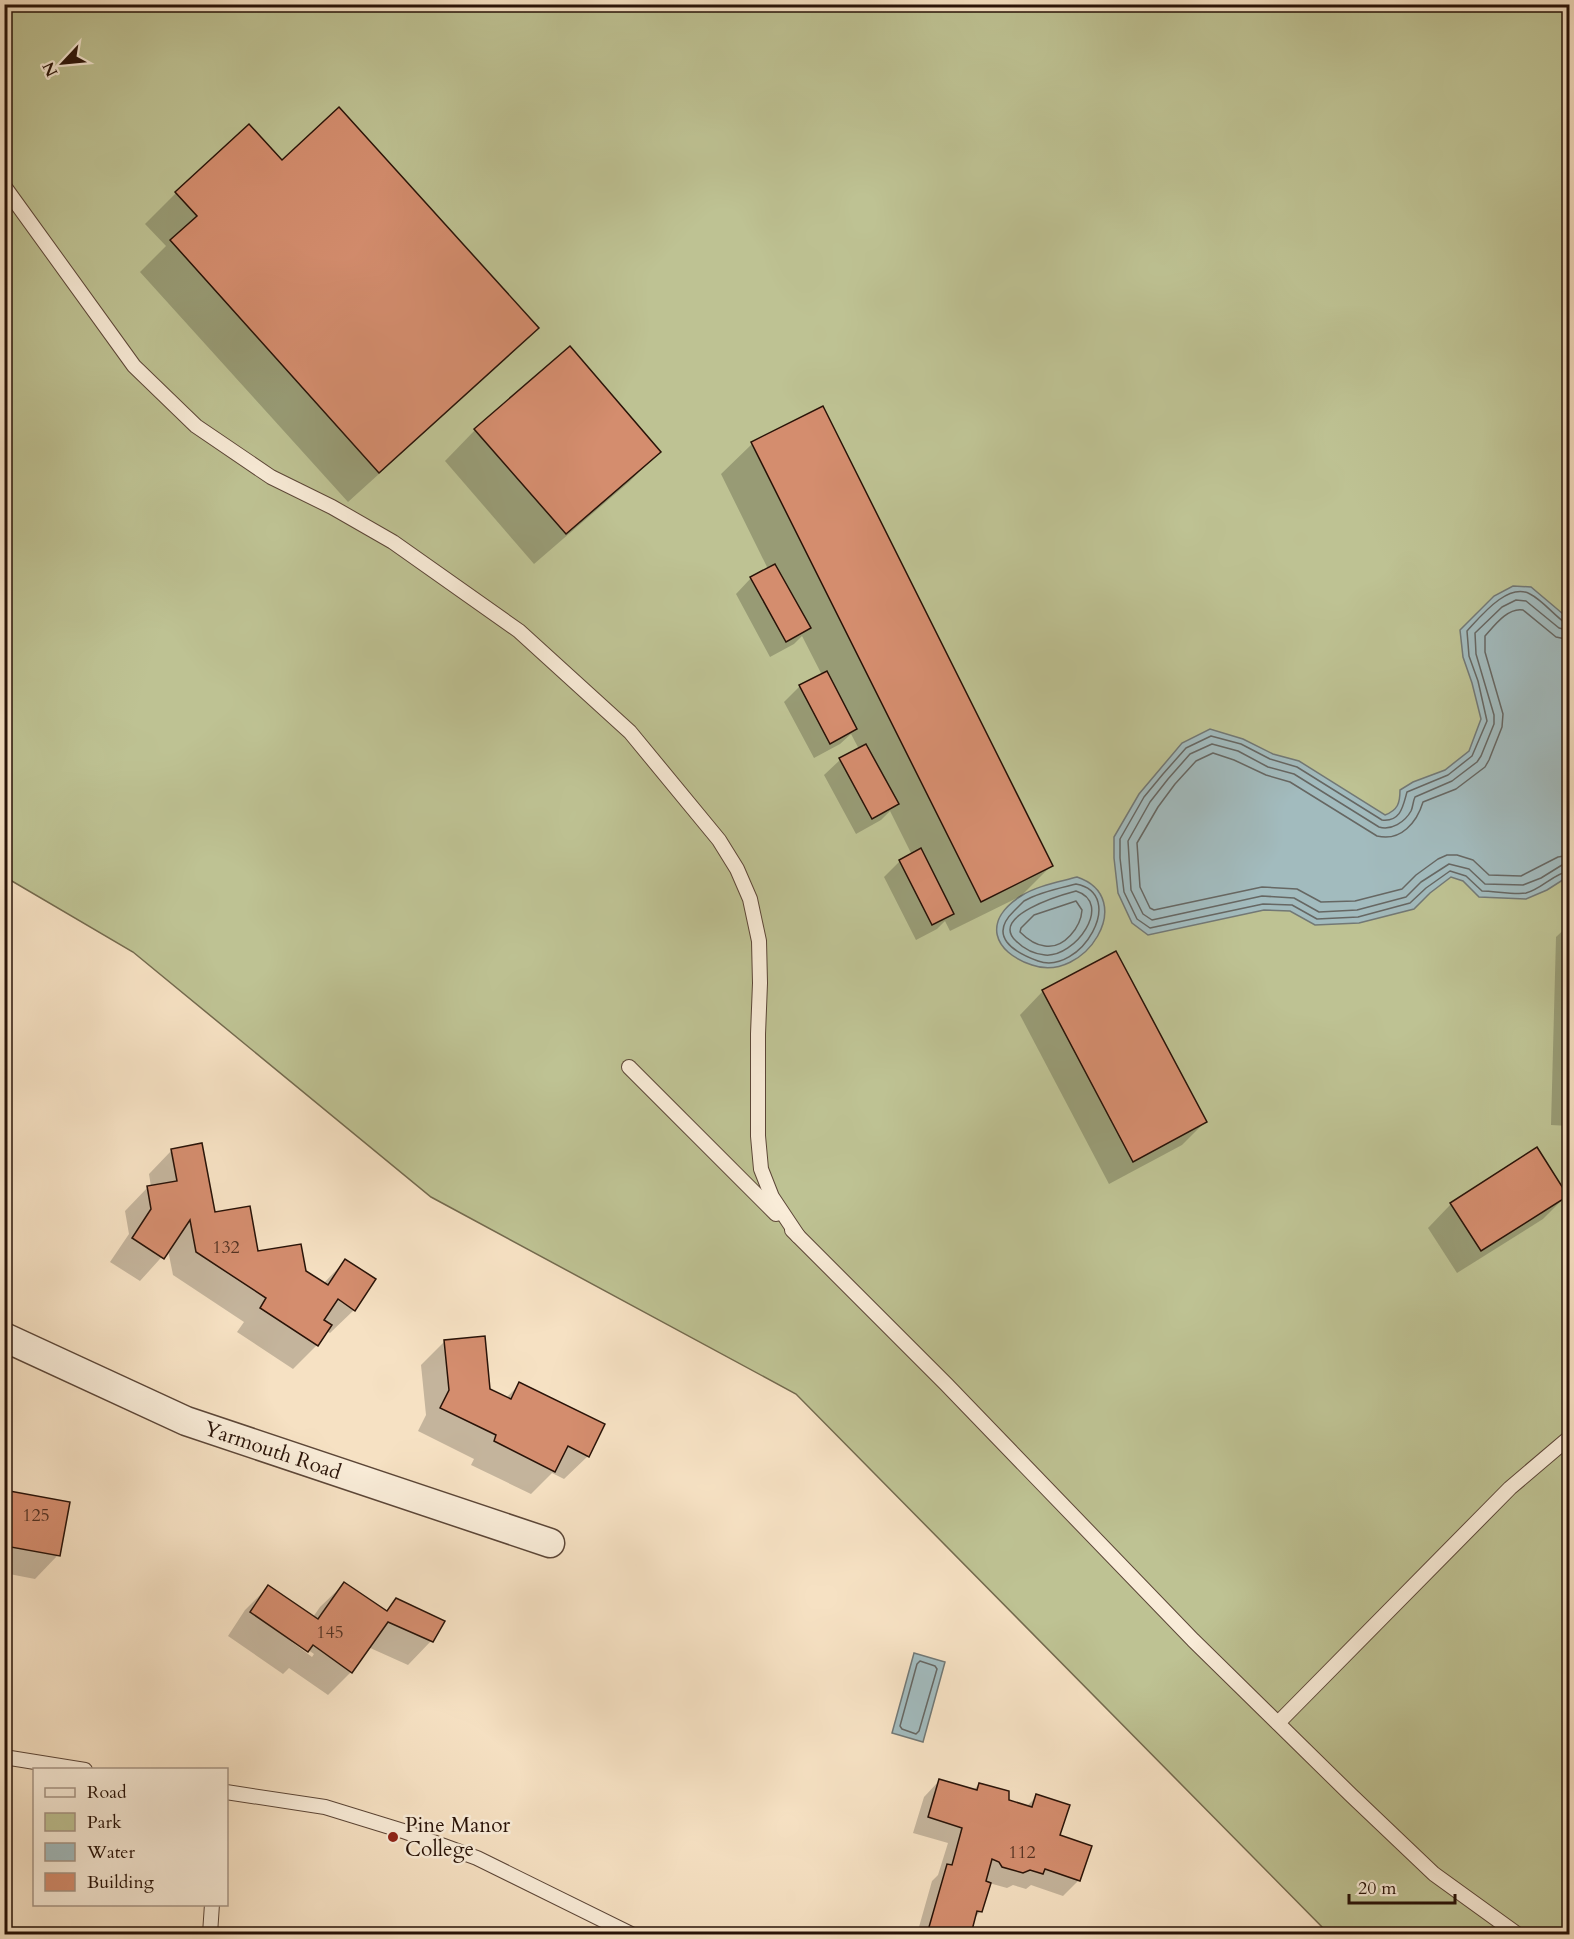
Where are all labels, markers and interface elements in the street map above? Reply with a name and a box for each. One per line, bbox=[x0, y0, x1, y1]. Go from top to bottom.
north arrow bbox=[33, 33, 93, 93]
text: N bbox=[37, 58, 63, 80]
house number: 132 bbox=[212, 1235, 240, 1260]
street label: Yarmouth Road bbox=[200, 1414, 345, 1487]
house number: 125 bbox=[22, 1503, 50, 1528]
house number: 145 bbox=[316, 1620, 344, 1645]
legend bbox=[33, 1768, 228, 1906]
text: Road bbox=[87, 1780, 127, 1805]
text: Park bbox=[87, 1810, 122, 1835]
place label: Pine Manor College bbox=[405, 1811, 511, 1864]
marker: Pine Manor College bbox=[386, 1830, 400, 1844]
text: Water bbox=[86, 1840, 136, 1865]
house number: 112 bbox=[1008, 1840, 1036, 1865]
scale bar bbox=[1349, 1867, 1456, 1905]
text: Building bbox=[87, 1870, 155, 1895]
text: 20 m bbox=[1358, 1876, 1397, 1901]

